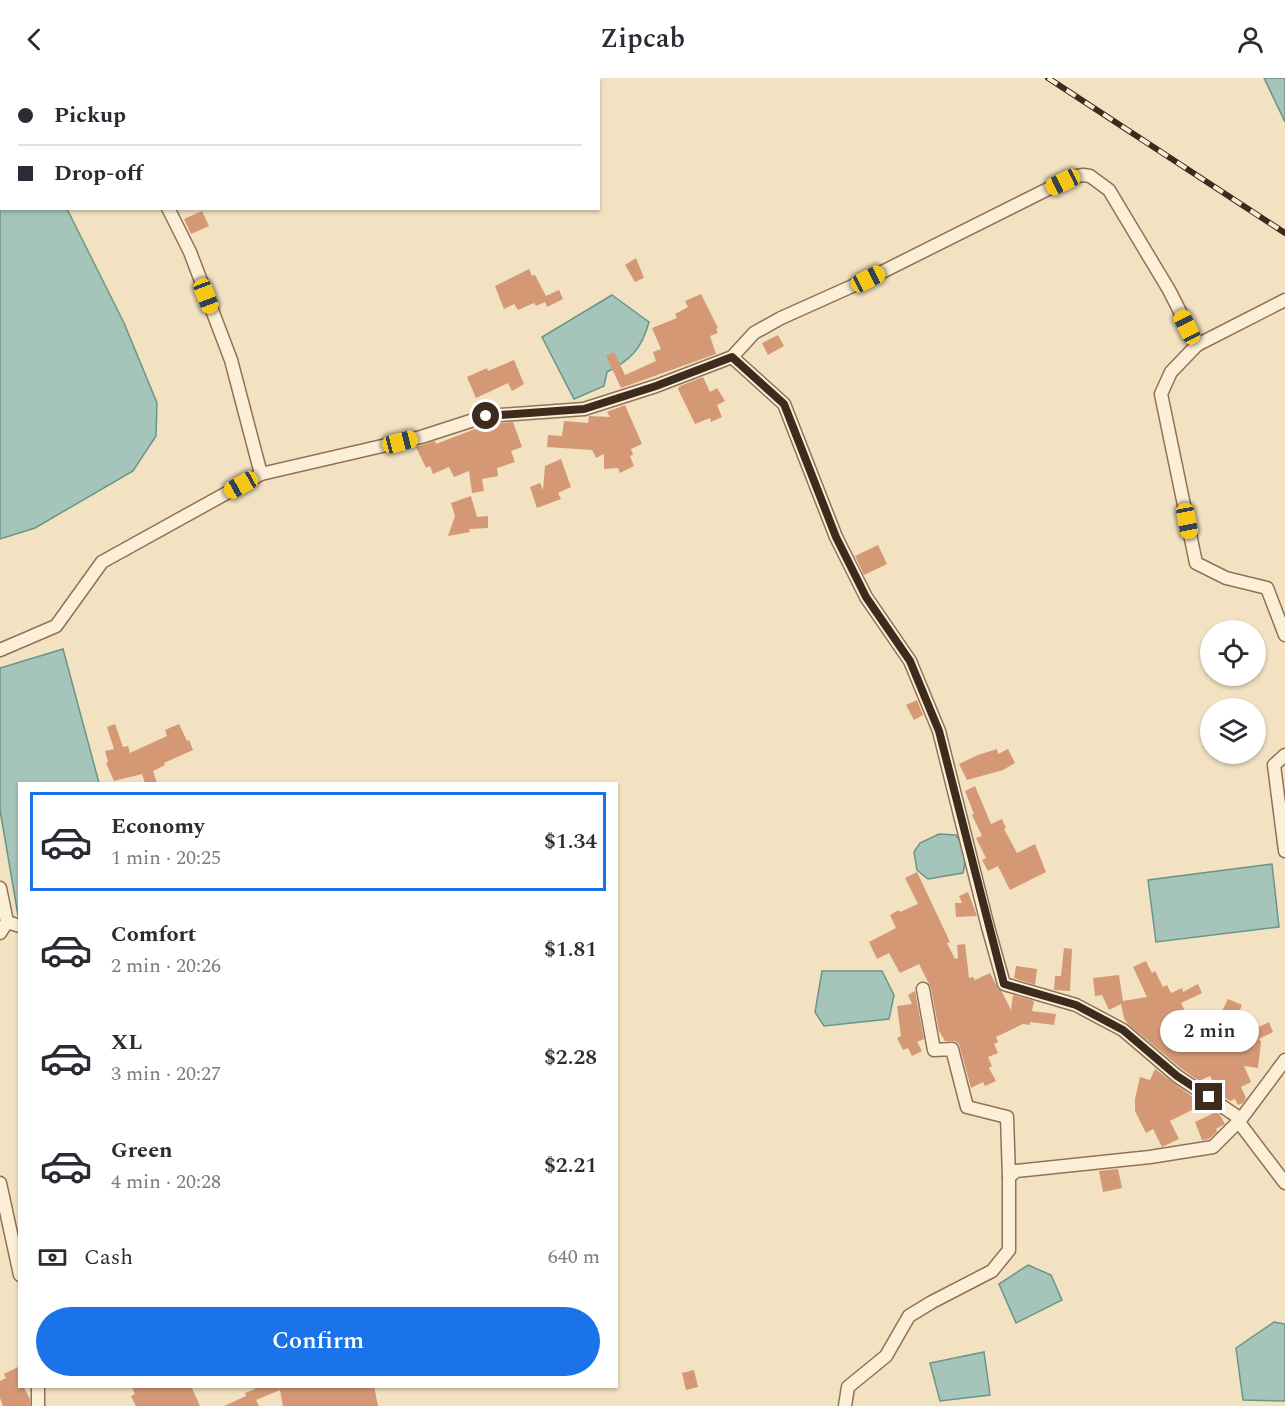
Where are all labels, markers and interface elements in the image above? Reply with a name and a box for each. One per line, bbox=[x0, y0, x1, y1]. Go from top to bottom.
text: Zipcab bbox=[600, 18, 685, 60]
icon: back bbox=[18, 23, 51, 56]
icon: person bbox=[1234, 23, 1267, 56]
text: Pickup bbox=[54, 99, 126, 132]
text: Drop-off bbox=[54, 157, 143, 190]
car bbox=[1043, 166, 1083, 198]
car bbox=[848, 263, 888, 295]
car bbox=[191, 276, 221, 316]
car bbox=[1171, 307, 1203, 347]
route start bbox=[472, 402, 499, 429]
car bbox=[380, 429, 420, 455]
car bbox=[221, 468, 261, 502]
car bbox=[1175, 502, 1199, 540]
map controls bbox=[1200, 620, 1266, 764]
button: locate bbox=[1200, 620, 1266, 686]
button: layers bbox=[1200, 698, 1266, 764]
text: Economy bbox=[111, 810, 204, 843]
icon: car bbox=[39, 815, 93, 869]
text: $1.34 bbox=[544, 825, 597, 858]
text: 1 min · 20:25 bbox=[111, 843, 221, 873]
text: Comfort bbox=[111, 918, 196, 951]
icon: car bbox=[39, 923, 93, 977]
text: $1.81 bbox=[544, 933, 597, 966]
text: 2 min · 20:26 bbox=[111, 951, 221, 981]
callout: 2 min bbox=[1160, 1010, 1258, 1052]
text: 2 min bbox=[1184, 1016, 1235, 1046]
text: XL bbox=[111, 1026, 142, 1059]
icon: car bbox=[39, 1031, 93, 1085]
text: $2.28 bbox=[544, 1041, 597, 1074]
text: 3 min · 20:27 bbox=[111, 1059, 221, 1089]
route end bbox=[1195, 1083, 1222, 1110]
text: Green bbox=[111, 1134, 173, 1167]
icon: car bbox=[39, 1139, 93, 1193]
text: $2.21 bbox=[544, 1149, 597, 1182]
text: 4 min · 20:28 bbox=[111, 1167, 221, 1197]
icon: cash bbox=[36, 1241, 69, 1274]
text: Cash bbox=[84, 1241, 133, 1274]
text: 640 m bbox=[548, 1242, 600, 1272]
button: Confirm bbox=[36, 1307, 600, 1376]

